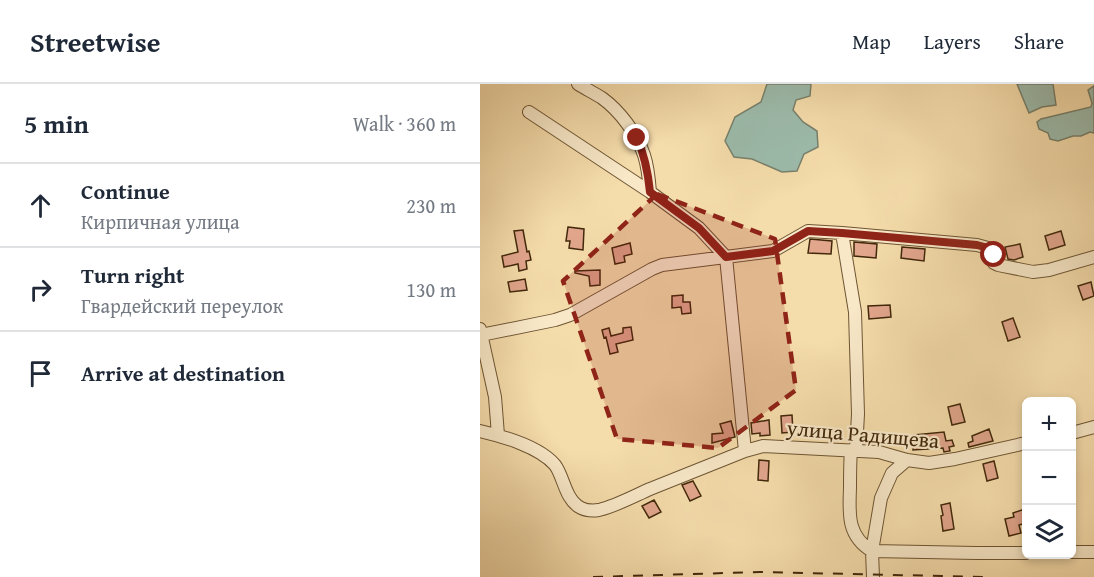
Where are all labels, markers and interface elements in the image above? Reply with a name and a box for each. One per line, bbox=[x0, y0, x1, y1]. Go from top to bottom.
text: Streetwise bbox=[30, 21, 160, 62]
text: Map bbox=[852, 26, 891, 57]
text: Layers bbox=[924, 26, 981, 57]
text: Share bbox=[1014, 26, 1064, 57]
text: 5 min bbox=[24, 104, 89, 143]
text: Walk · 360 m bbox=[353, 109, 456, 138]
route end bbox=[623, 124, 649, 150]
text: Continue bbox=[81, 175, 170, 207]
icon: ahead bbox=[24, 189, 57, 222]
text: 230 m bbox=[406, 191, 456, 220]
text: Кирпичная улица bbox=[81, 207, 240, 236]
route start bbox=[980, 241, 1006, 267]
text: Turn right bbox=[81, 259, 184, 291]
icon: right bbox=[24, 273, 57, 306]
text: 130 m bbox=[406, 275, 456, 304]
text: Гвардейский переулок bbox=[81, 291, 283, 320]
icon: arrive bbox=[24, 357, 57, 390]
text: Arrive at destination bbox=[81, 357, 285, 389]
map controls bbox=[1022, 397, 1076, 559]
button: + bbox=[1022, 397, 1076, 451]
street label: улица Радищева bbox=[785, 412, 940, 456]
button: − bbox=[1022, 451, 1076, 505]
button: layers bbox=[1022, 505, 1076, 559]

